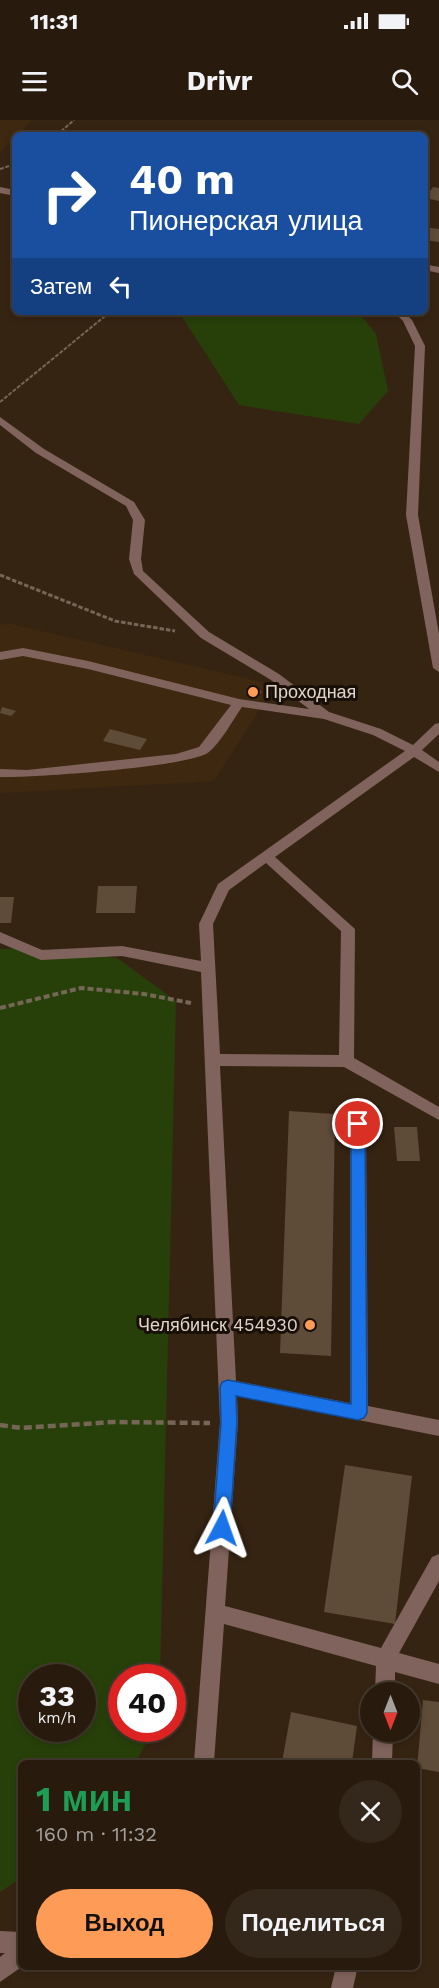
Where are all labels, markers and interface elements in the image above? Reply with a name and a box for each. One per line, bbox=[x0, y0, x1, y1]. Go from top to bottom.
text: 11:31 bbox=[30, 9, 78, 34]
icon: menu bbox=[18, 65, 51, 98]
text: Drivr bbox=[187, 65, 252, 97]
icon: search bbox=[388, 65, 421, 98]
text: 40 m bbox=[129, 155, 235, 204]
icon: right bbox=[30, 156, 108, 234]
text: Пионерская улица bbox=[129, 205, 362, 237]
icon: left bbox=[104, 270, 137, 303]
text: Затем bbox=[30, 274, 92, 299]
place label: Проходная bbox=[265, 681, 356, 702]
marker: Проходная bbox=[246, 685, 260, 699]
pin bbox=[332, 1098, 383, 1149]
icon: arrive bbox=[341, 1107, 374, 1140]
place label: Челябинск 454930 bbox=[138, 1314, 298, 1335]
marker: Челябинск 454930 bbox=[303, 1318, 317, 1332]
position arrow bbox=[190, 1496, 254, 1560]
speed limit sign: 40 bbox=[108, 1664, 186, 1742]
text: 33 bbox=[39, 1678, 75, 1713]
north arrow bbox=[360, 1682, 420, 1742]
map controls bbox=[360, 1682, 420, 1742]
text: km/h bbox=[38, 1709, 76, 1727]
text: 1 мин bbox=[36, 1778, 132, 1820]
button: close bbox=[339, 1780, 402, 1843]
text: 160 m · 11:32 bbox=[36, 1822, 157, 1846]
button: Выход bbox=[36, 1889, 213, 1958]
button: Поделиться bbox=[225, 1889, 402, 1958]

